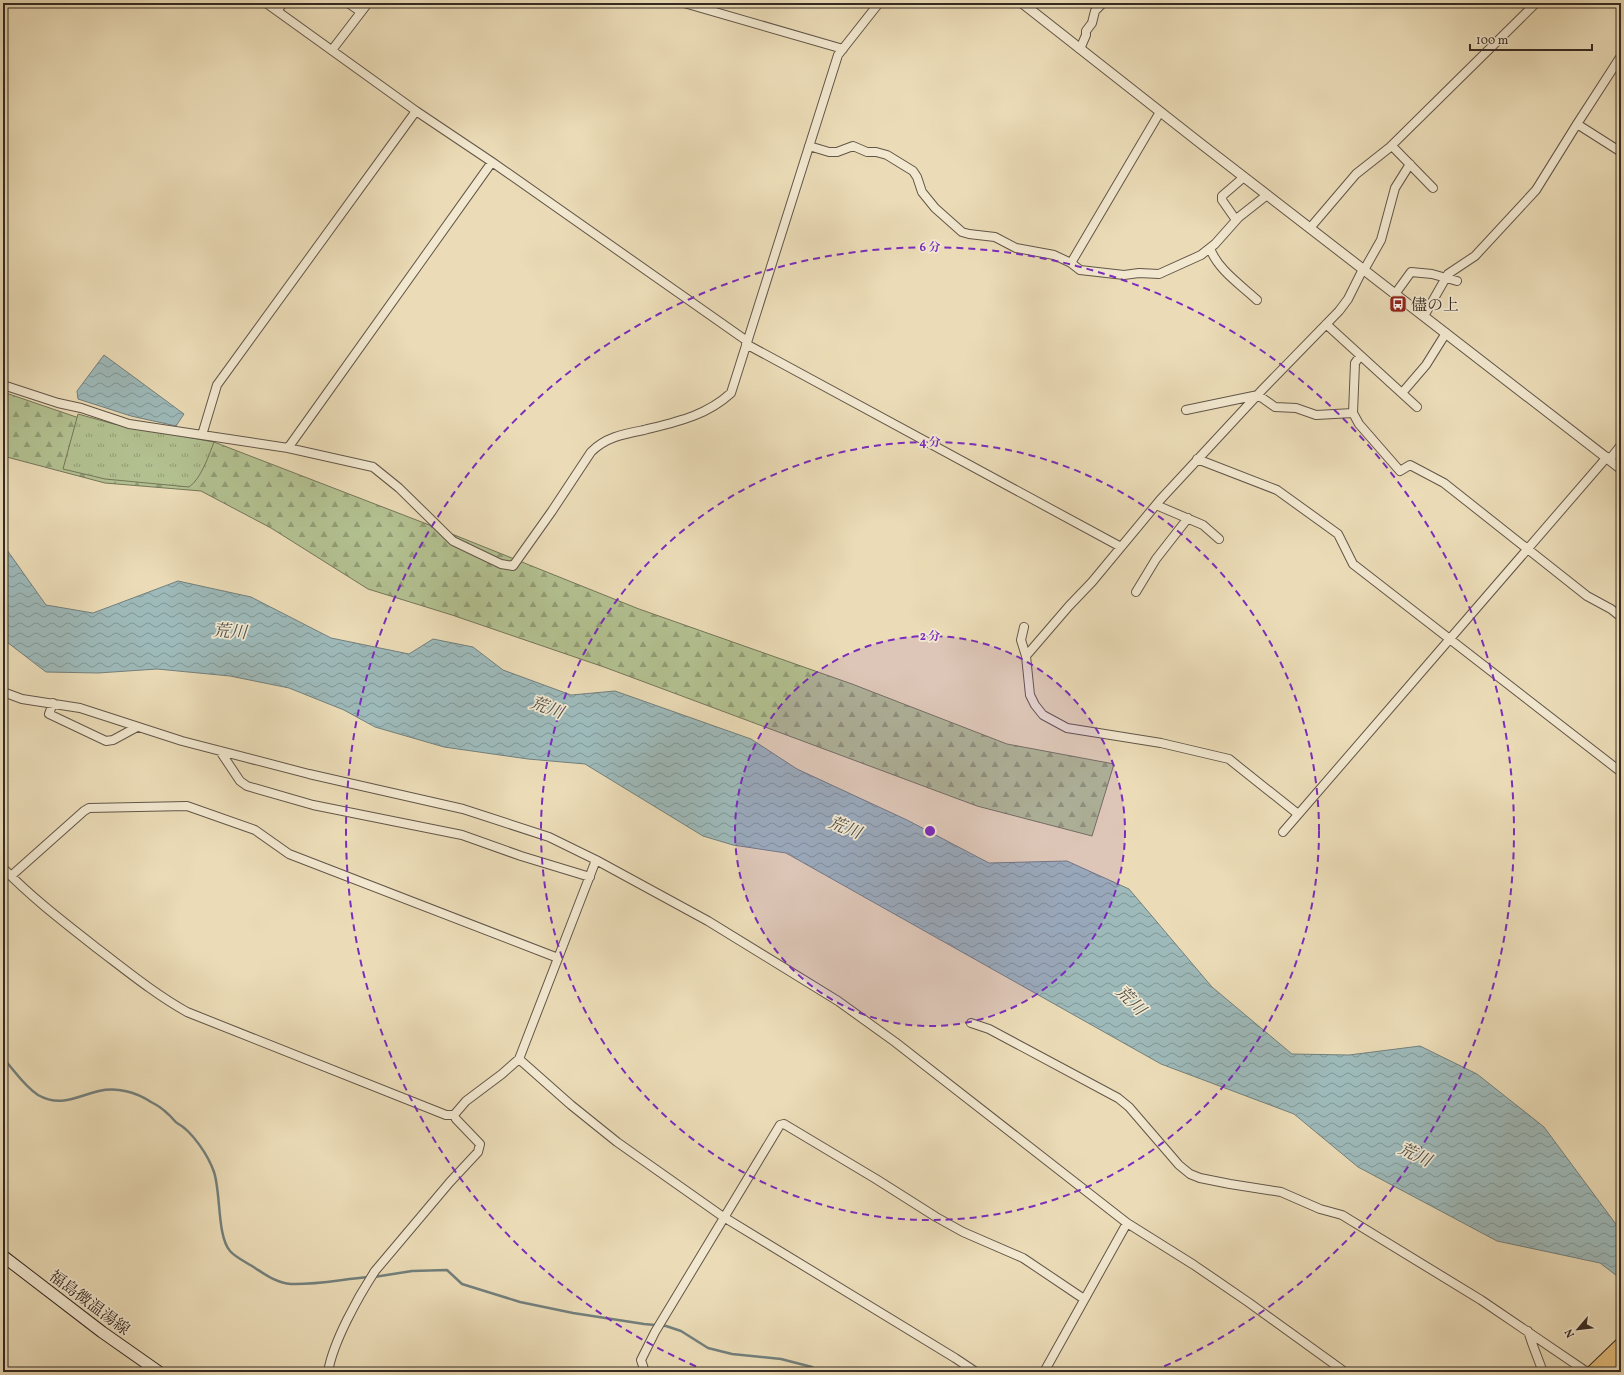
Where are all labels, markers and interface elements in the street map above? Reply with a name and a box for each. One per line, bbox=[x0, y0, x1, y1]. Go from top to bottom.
scale bar bbox=[1470, 26, 1592, 52]
text: 100 m bbox=[1476, 33, 1509, 49]
text: 6 分 bbox=[920, 240, 941, 256]
bus stop icon: 儘の上 bbox=[1388, 294, 1408, 314]
place label: 儘の上 bbox=[1411, 295, 1459, 317]
text: 4 分 bbox=[919, 435, 941, 451]
water label: 荒川 bbox=[212, 620, 250, 645]
text: 2 分 bbox=[920, 629, 940, 645]
water label: 荒川 bbox=[527, 692, 568, 726]
water label: 荒川 bbox=[824, 811, 866, 846]
centre of rings bbox=[923, 824, 937, 838]
water label: 荒川 bbox=[1110, 981, 1152, 1023]
water label: 荒川 bbox=[1394, 1138, 1436, 1174]
street label: 福島微温湯線 bbox=[44, 1266, 134, 1341]
north arrow bbox=[1558, 1309, 1598, 1349]
text: N bbox=[1562, 1326, 1579, 1340]

